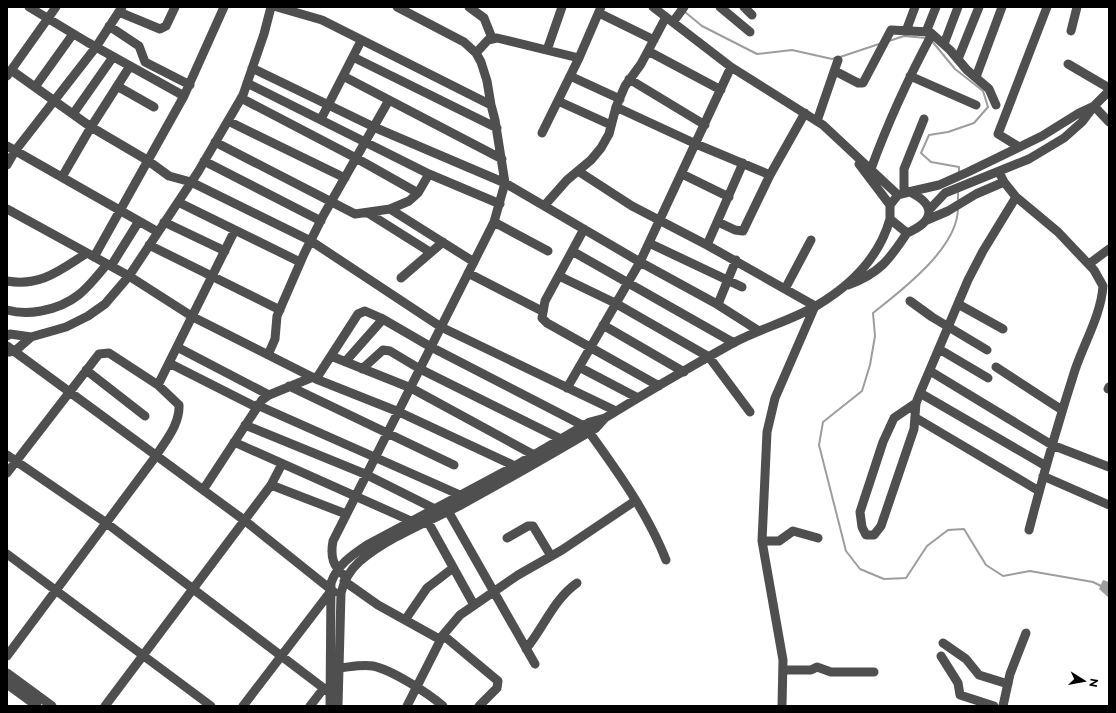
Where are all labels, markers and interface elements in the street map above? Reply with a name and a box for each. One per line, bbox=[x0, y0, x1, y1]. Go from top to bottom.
north arrow bbox=[1064, 661, 1104, 701]
text: N bbox=[1086, 677, 1102, 689]

